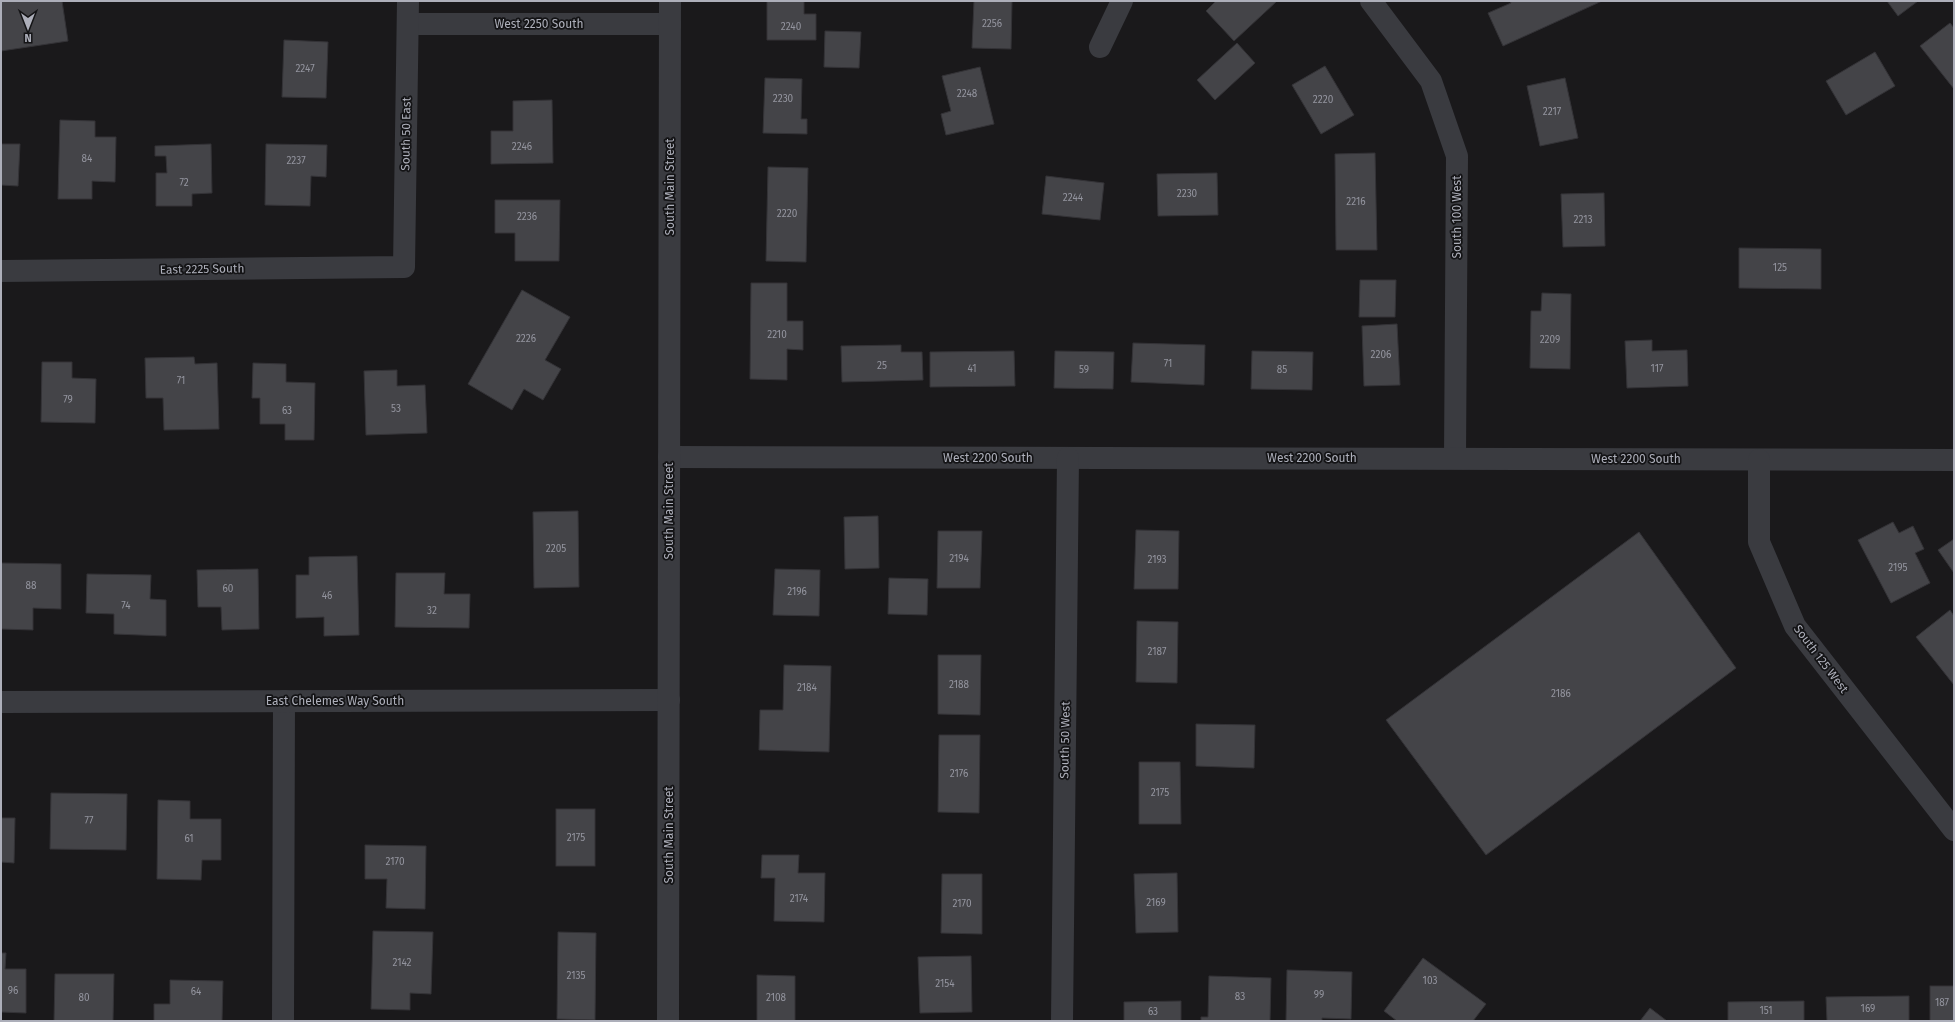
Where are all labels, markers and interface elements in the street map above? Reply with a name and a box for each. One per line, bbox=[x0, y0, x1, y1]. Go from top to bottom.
north arrow bbox=[8, 8, 48, 48]
street label: West 2250 South bbox=[494, 17, 584, 31]
house number: 2256 bbox=[982, 18, 1002, 30]
house number: 2240 bbox=[781, 21, 802, 33]
text: N bbox=[24, 31, 32, 44]
house number: 2247 bbox=[295, 63, 315, 75]
house number: 2248 bbox=[957, 88, 978, 100]
house number: 2230 bbox=[773, 93, 794, 105]
house number: 2220 bbox=[1313, 94, 1334, 106]
street label: South 50 East bbox=[398, 96, 414, 171]
house number: 2217 bbox=[1543, 106, 1562, 118]
street label: South Main Street bbox=[663, 138, 677, 236]
house number: 2246 bbox=[512, 141, 532, 153]
house number: 84 bbox=[82, 153, 93, 165]
house number: 2237 bbox=[286, 155, 306, 167]
street label: South 100 West bbox=[1450, 175, 1464, 259]
house number: 72 bbox=[179, 177, 189, 189]
house number: 2230 bbox=[1177, 188, 1198, 200]
house number: 2244 bbox=[1063, 192, 1084, 204]
house number: 2216 bbox=[1346, 196, 1366, 208]
house number: 2220 bbox=[777, 208, 798, 220]
house number: 2236 bbox=[517, 211, 537, 223]
house number: 2213 bbox=[1574, 214, 1592, 226]
street label: East 2225 South bbox=[160, 261, 244, 277]
house number: 125 bbox=[1773, 262, 1787, 274]
house number: 2210 bbox=[767, 329, 787, 341]
house number: 2226 bbox=[516, 333, 536, 345]
house number: 2209 bbox=[1540, 334, 1560, 346]
house number: 2206 bbox=[1371, 349, 1391, 361]
house number: 71 bbox=[1164, 358, 1172, 370]
house number: 25 bbox=[877, 360, 887, 372]
house number: 41 bbox=[967, 363, 977, 375]
house number: 117 bbox=[1651, 363, 1664, 375]
house number: 59 bbox=[1079, 364, 1089, 376]
house number: 85 bbox=[1277, 364, 1287, 376]
house number: 71 bbox=[177, 375, 185, 387]
house number: 79 bbox=[63, 394, 73, 406]
house number: 53 bbox=[391, 403, 401, 415]
house number: 63 bbox=[282, 405, 292, 417]
street label: West 2200 South bbox=[943, 451, 1033, 465]
street label: West 2200 South bbox=[1267, 451, 1357, 465]
street label: West 2200 South bbox=[1591, 452, 1681, 466]
street label: South Main Street bbox=[662, 462, 676, 560]
house number: 2205 bbox=[546, 543, 566, 555]
house number: 2194 bbox=[949, 553, 969, 565]
house number: 2193 bbox=[1147, 554, 1167, 566]
house number: 2195 bbox=[1888, 562, 1908, 574]
house number: 88 bbox=[25, 580, 37, 592]
house number: 60 bbox=[223, 583, 234, 595]
house number: 2196 bbox=[787, 586, 807, 598]
house number: 46 bbox=[322, 590, 332, 602]
house number: 74 bbox=[121, 600, 131, 612]
house number: 32 bbox=[427, 605, 437, 617]
street label: South 125 West bbox=[1791, 622, 1852, 696]
house number: 2187 bbox=[1148, 646, 1167, 658]
house number: 2188 bbox=[949, 679, 970, 691]
house number: 2184 bbox=[797, 682, 818, 694]
house number: 2186 bbox=[1551, 688, 1571, 700]
street label: East Chelemes Way South bbox=[266, 694, 404, 708]
street label: South 50 West bbox=[1057, 701, 1073, 779]
house number: 2176 bbox=[950, 768, 968, 780]
street label: South Main Street bbox=[662, 786, 676, 884]
house number: 2175 bbox=[1151, 787, 1169, 799]
house number: 77 bbox=[85, 815, 94, 827]
house number: 2175 bbox=[567, 832, 585, 844]
house number: 61 bbox=[184, 833, 194, 845]
house number: 2170 bbox=[386, 856, 405, 868]
house number: 2174 bbox=[790, 893, 809, 905]
house number: 2169 bbox=[1146, 897, 1166, 909]
house number: 2170 bbox=[953, 898, 972, 910]
house number: 2142 bbox=[392, 957, 412, 969]
house number: 2135 bbox=[566, 970, 586, 982]
house number: 103 bbox=[1423, 975, 1437, 987]
house number: 2154 bbox=[935, 978, 955, 990]
house number: 96 bbox=[8, 985, 18, 997]
house number: 64 bbox=[191, 986, 202, 998]
house number: 99 bbox=[1314, 989, 1324, 1001]
house number: 83 bbox=[1235, 991, 1245, 1003]
house number: 80 bbox=[78, 992, 90, 1004]
house number: 2108 bbox=[766, 992, 787, 1004]
house number: 187 bbox=[1935, 997, 1950, 1009]
house number: 169 bbox=[1861, 1003, 1875, 1015]
house number: 151 bbox=[1759, 1005, 1773, 1017]
house number: 63 bbox=[1148, 1006, 1158, 1018]

